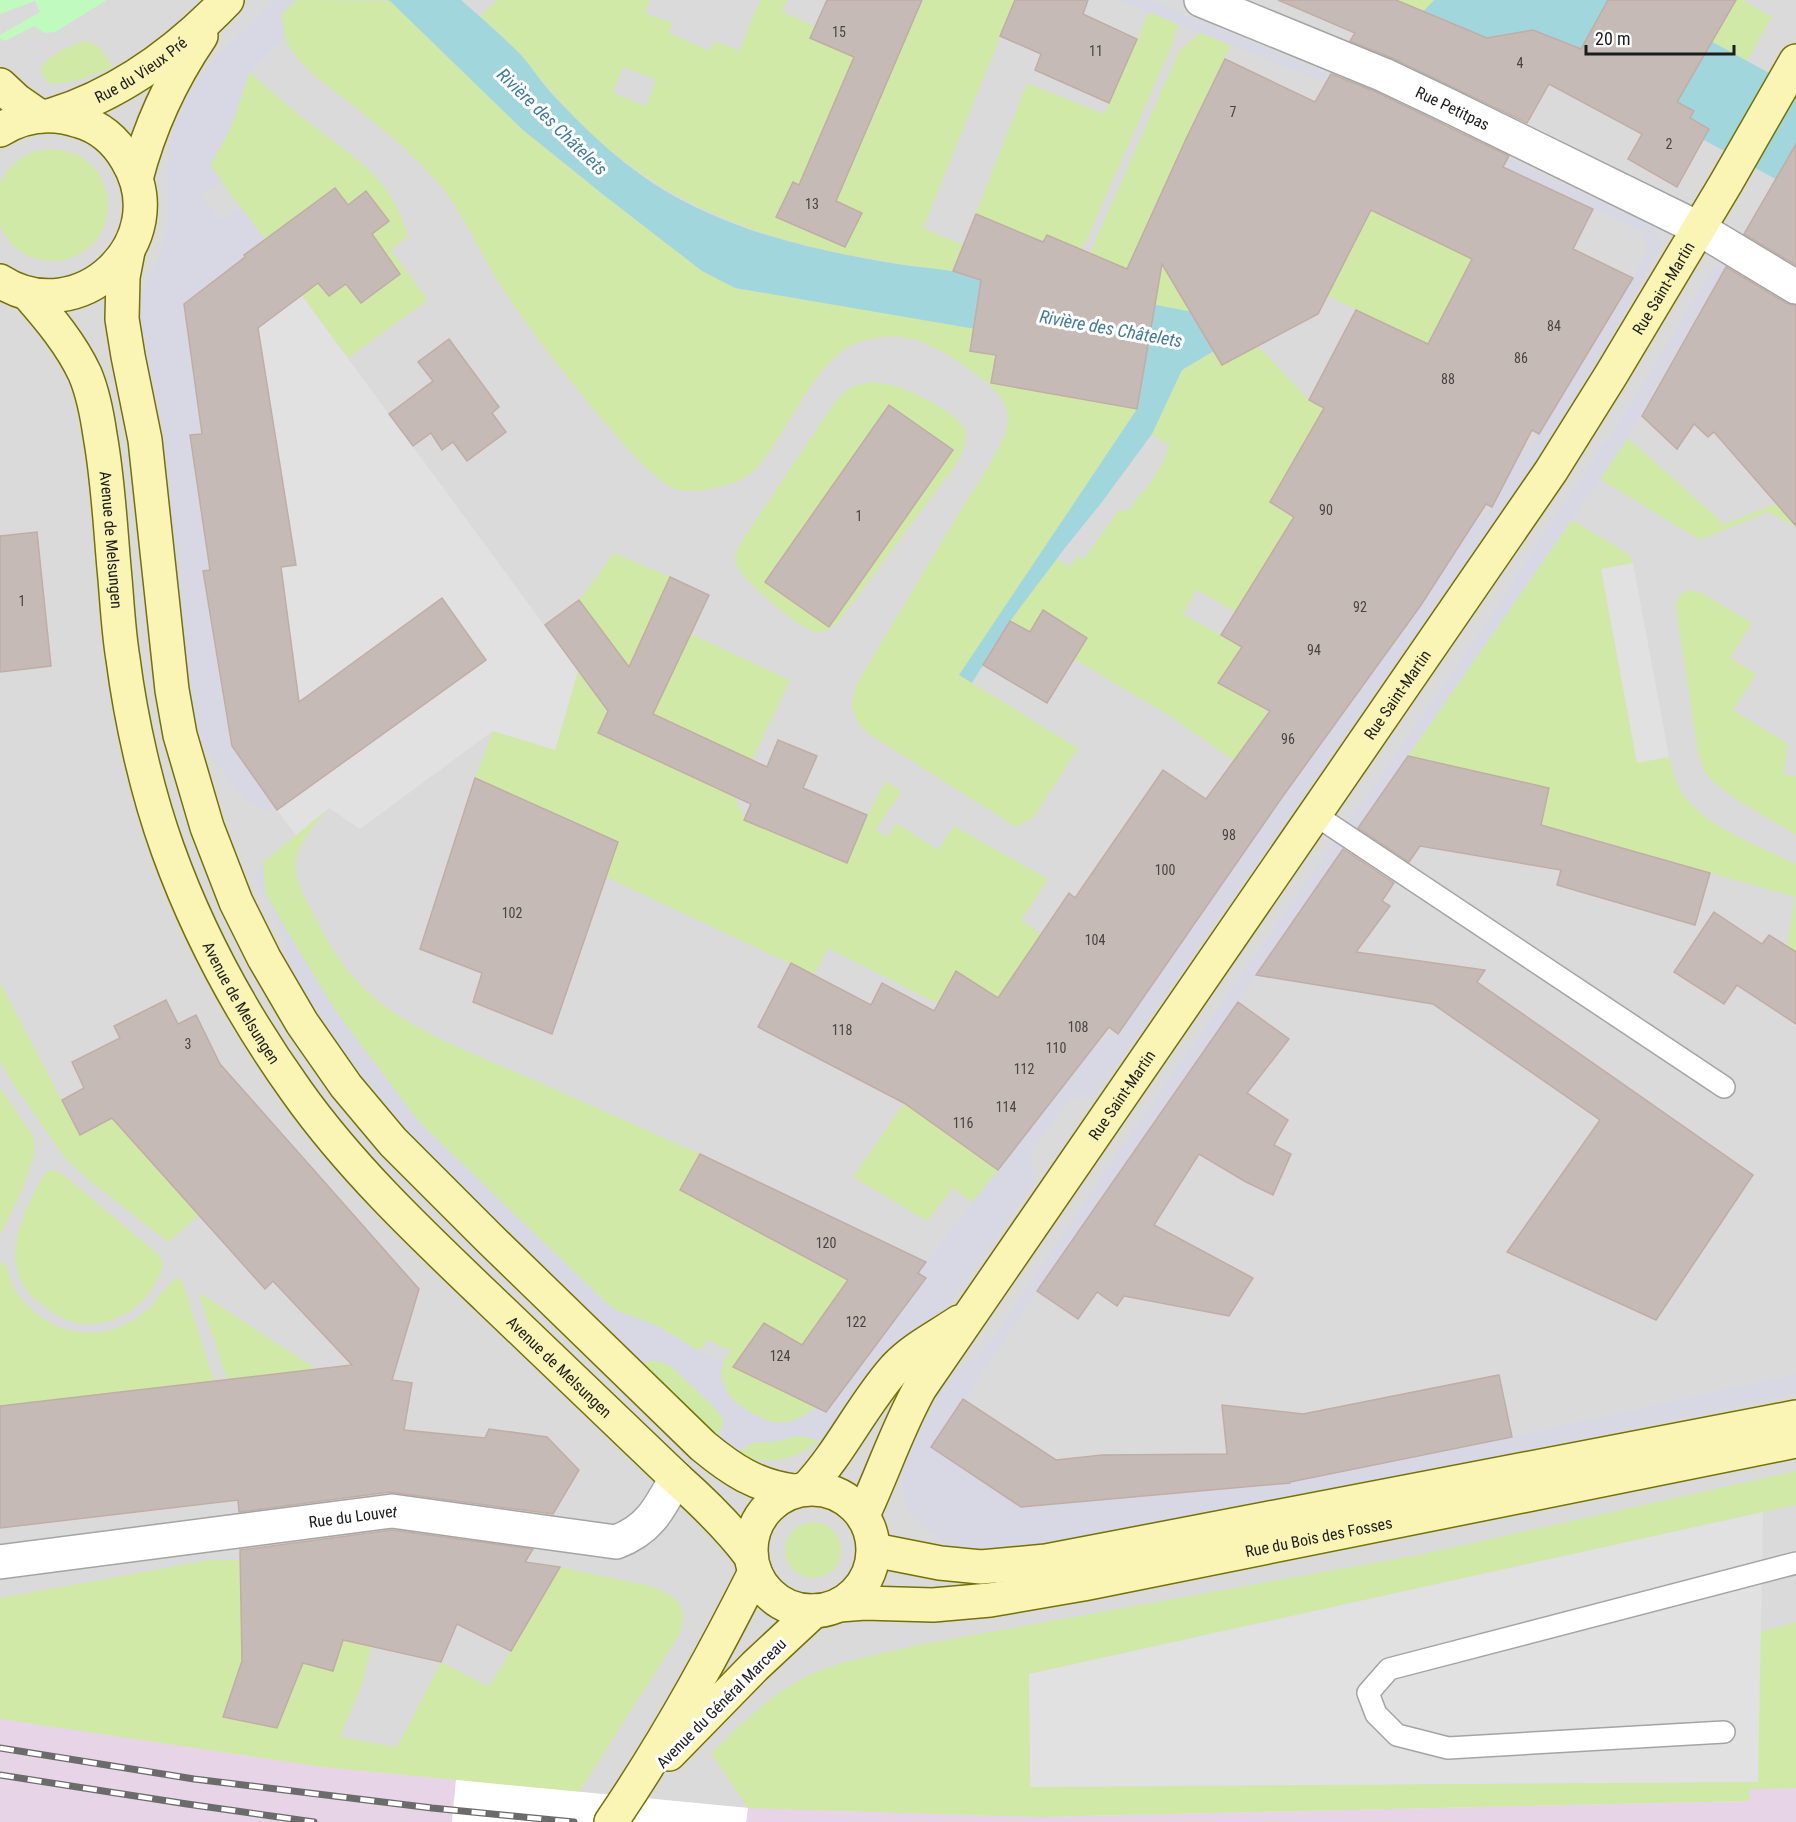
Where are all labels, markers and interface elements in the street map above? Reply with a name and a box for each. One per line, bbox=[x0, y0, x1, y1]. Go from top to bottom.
scale bar bbox=[1586, 18, 1734, 56]
house number: 15 bbox=[832, 24, 846, 40]
text: 20 m bbox=[1595, 28, 1630, 49]
street label: Rue du Vieux Pré bbox=[92, 33, 191, 107]
house number: 11 bbox=[1089, 43, 1103, 59]
house number: 4 bbox=[1517, 55, 1524, 71]
water label: Rivière des Châtelets bbox=[493, 64, 612, 179]
street label: Rue Petitpas bbox=[1413, 82, 1493, 134]
house number: 7 bbox=[1230, 104, 1237, 120]
house number: 2 bbox=[1666, 136, 1673, 152]
house number: 13 bbox=[805, 196, 819, 212]
street label: Rue Saint-Martin bbox=[1628, 238, 1699, 338]
water label: Rivière des Châtelets bbox=[1038, 306, 1184, 351]
house number: 84 bbox=[1547, 318, 1561, 334]
house number: 86 bbox=[1514, 350, 1528, 366]
house number: 88 bbox=[1441, 371, 1455, 387]
street label: Avenue de Melsungen bbox=[95, 470, 126, 609]
house number: 90 bbox=[1319, 502, 1333, 518]
house number: 1 bbox=[856, 508, 862, 524]
house number: 1 bbox=[19, 593, 25, 609]
house number: 92 bbox=[1353, 599, 1367, 615]
house number: 94 bbox=[1307, 642, 1321, 658]
street label: Rue Saint-Martin bbox=[1360, 646, 1435, 743]
house number: 96 bbox=[1281, 731, 1295, 747]
house number: 98 bbox=[1222, 827, 1236, 843]
house number: 100 bbox=[1155, 862, 1175, 878]
house number: 102 bbox=[502, 905, 522, 921]
house number: 104 bbox=[1085, 932, 1105, 948]
street label: Avenue de Melsungen bbox=[198, 939, 284, 1068]
house number: 108 bbox=[1068, 1019, 1088, 1035]
house number: 118 bbox=[832, 1022, 852, 1038]
house number: 3 bbox=[185, 1036, 191, 1052]
house number: 110 bbox=[1046, 1040, 1066, 1056]
street label: Rue Saint-Martin bbox=[1085, 1047, 1160, 1144]
house number: 112 bbox=[1014, 1061, 1034, 1077]
house number: 114 bbox=[996, 1099, 1016, 1115]
house number: 116 bbox=[953, 1115, 973, 1131]
house number: 120 bbox=[816, 1235, 836, 1251]
street label: Avenue de Melsungen bbox=[503, 1312, 616, 1422]
house number: 122 bbox=[846, 1314, 866, 1330]
house number: 124 bbox=[770, 1348, 790, 1364]
street label: Rue du Louvet bbox=[308, 1502, 399, 1532]
street label: Rue du Bois des Fosses bbox=[1244, 1513, 1394, 1561]
street label: Avenue du Général Marceau bbox=[653, 1635, 790, 1772]

